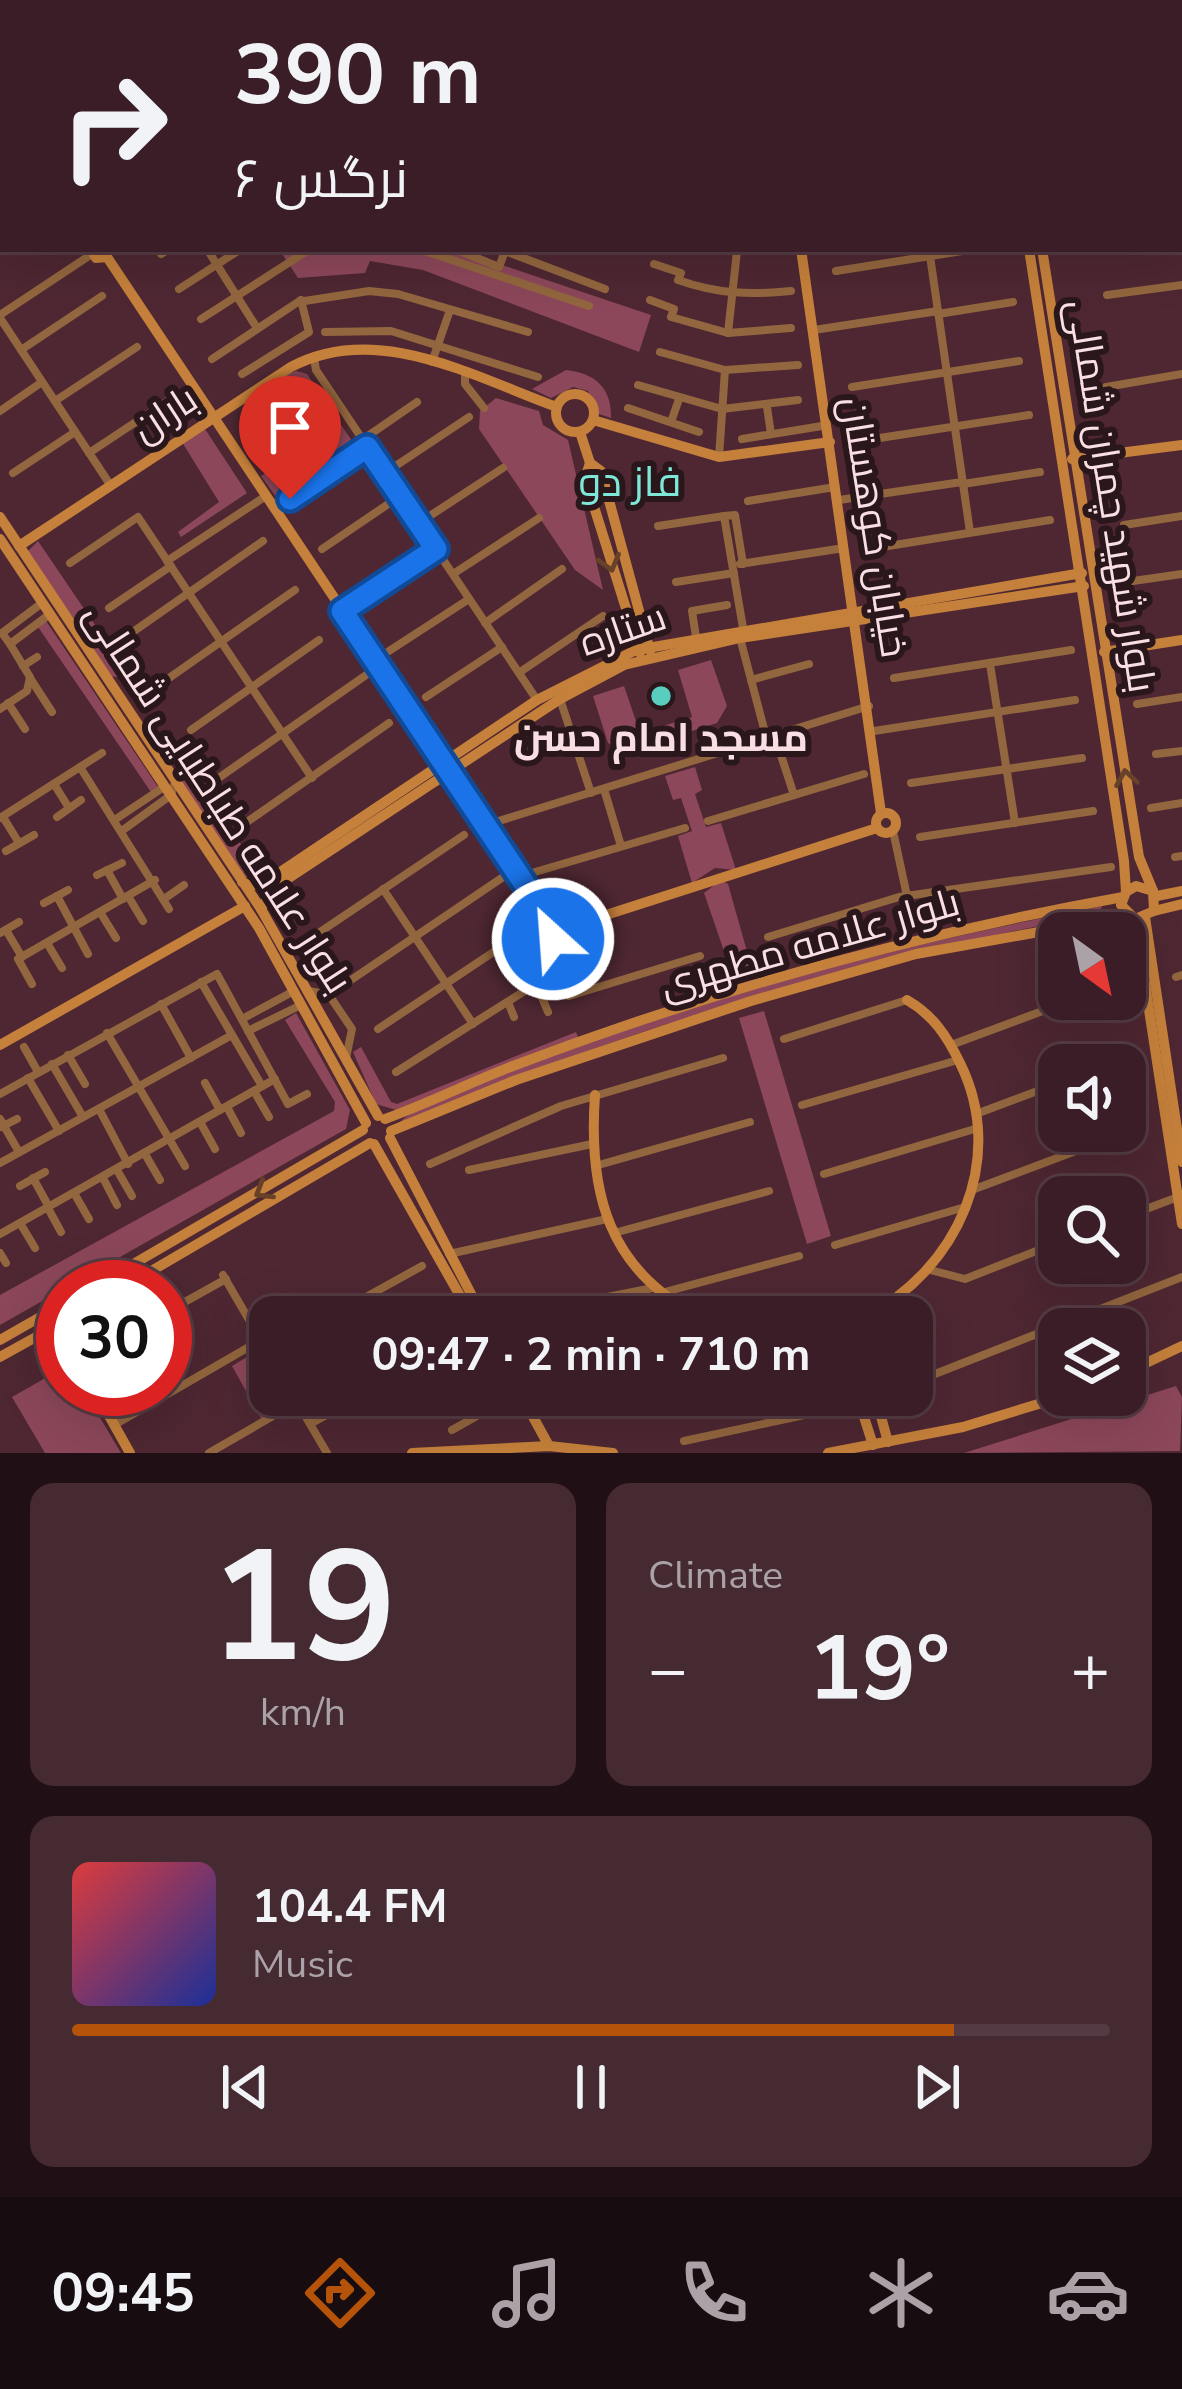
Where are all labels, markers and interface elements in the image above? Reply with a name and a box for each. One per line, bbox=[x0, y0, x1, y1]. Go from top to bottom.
text: 390 m bbox=[234, 18, 482, 133]
icon: right bbox=[36, 48, 192, 204]
text: نرگس ۶ bbox=[234, 142, 408, 216]
street label: بلوار شهید چمران شمالی bbox=[1054, 296, 1168, 696]
street label: باران bbox=[122, 373, 208, 455]
pin bbox=[239, 376, 341, 499]
street label: خیابان کوهستان bbox=[827, 393, 921, 661]
icon: arrive bbox=[257, 394, 323, 460]
district label: فاز دو bbox=[579, 454, 681, 511]
one-way arrow bbox=[596, 552, 621, 573]
street label: ستاره bbox=[573, 591, 673, 669]
street label: بلوار علامه طباطبایی شمالی bbox=[71, 592, 365, 1004]
marker: مسجد امام حسن bbox=[648, 683, 674, 709]
place label: مسجد امام حسن bbox=[514, 712, 808, 765]
one-way arrow bbox=[1114, 768, 1139, 788]
position arrow bbox=[490, 876, 616, 1002]
street label: بلوار علامه مطهری bbox=[654, 876, 966, 1012]
north arrow bbox=[1038, 912, 1146, 1020]
map controls bbox=[1038, 912, 1146, 1416]
button: sound bbox=[1038, 1044, 1146, 1152]
one-way arrow bbox=[254, 1176, 276, 1199]
button: search bbox=[1038, 1176, 1146, 1284]
speed limit sign: 30 bbox=[36, 1260, 192, 1416]
button: layers bbox=[1038, 1308, 1146, 1416]
text: 09:47 · 2 min · 710 m bbox=[371, 1325, 811, 1386]
text: 19 bbox=[209, 1501, 397, 1714]
text: Climate bbox=[648, 1549, 783, 1602]
text: 19° bbox=[808, 1608, 950, 1731]
text: − bbox=[648, 1625, 688, 1715]
text: + bbox=[1070, 1625, 1110, 1715]
text: km/h bbox=[260, 1686, 346, 1739]
text: 104.4 FM bbox=[252, 1877, 448, 1938]
text: Music bbox=[252, 1938, 353, 1991]
icon: previous bbox=[212, 2054, 278, 2120]
icon: pause bbox=[558, 2054, 624, 2120]
icon: next bbox=[904, 2054, 970, 2120]
icon: directions bbox=[298, 2251, 382, 2335]
icon: music bbox=[485, 2251, 569, 2335]
icon: phone bbox=[672, 2251, 756, 2335]
icon: climate bbox=[859, 2251, 943, 2335]
icon: car bbox=[1046, 2251, 1130, 2335]
text: 09:45 bbox=[52, 2256, 195, 2330]

